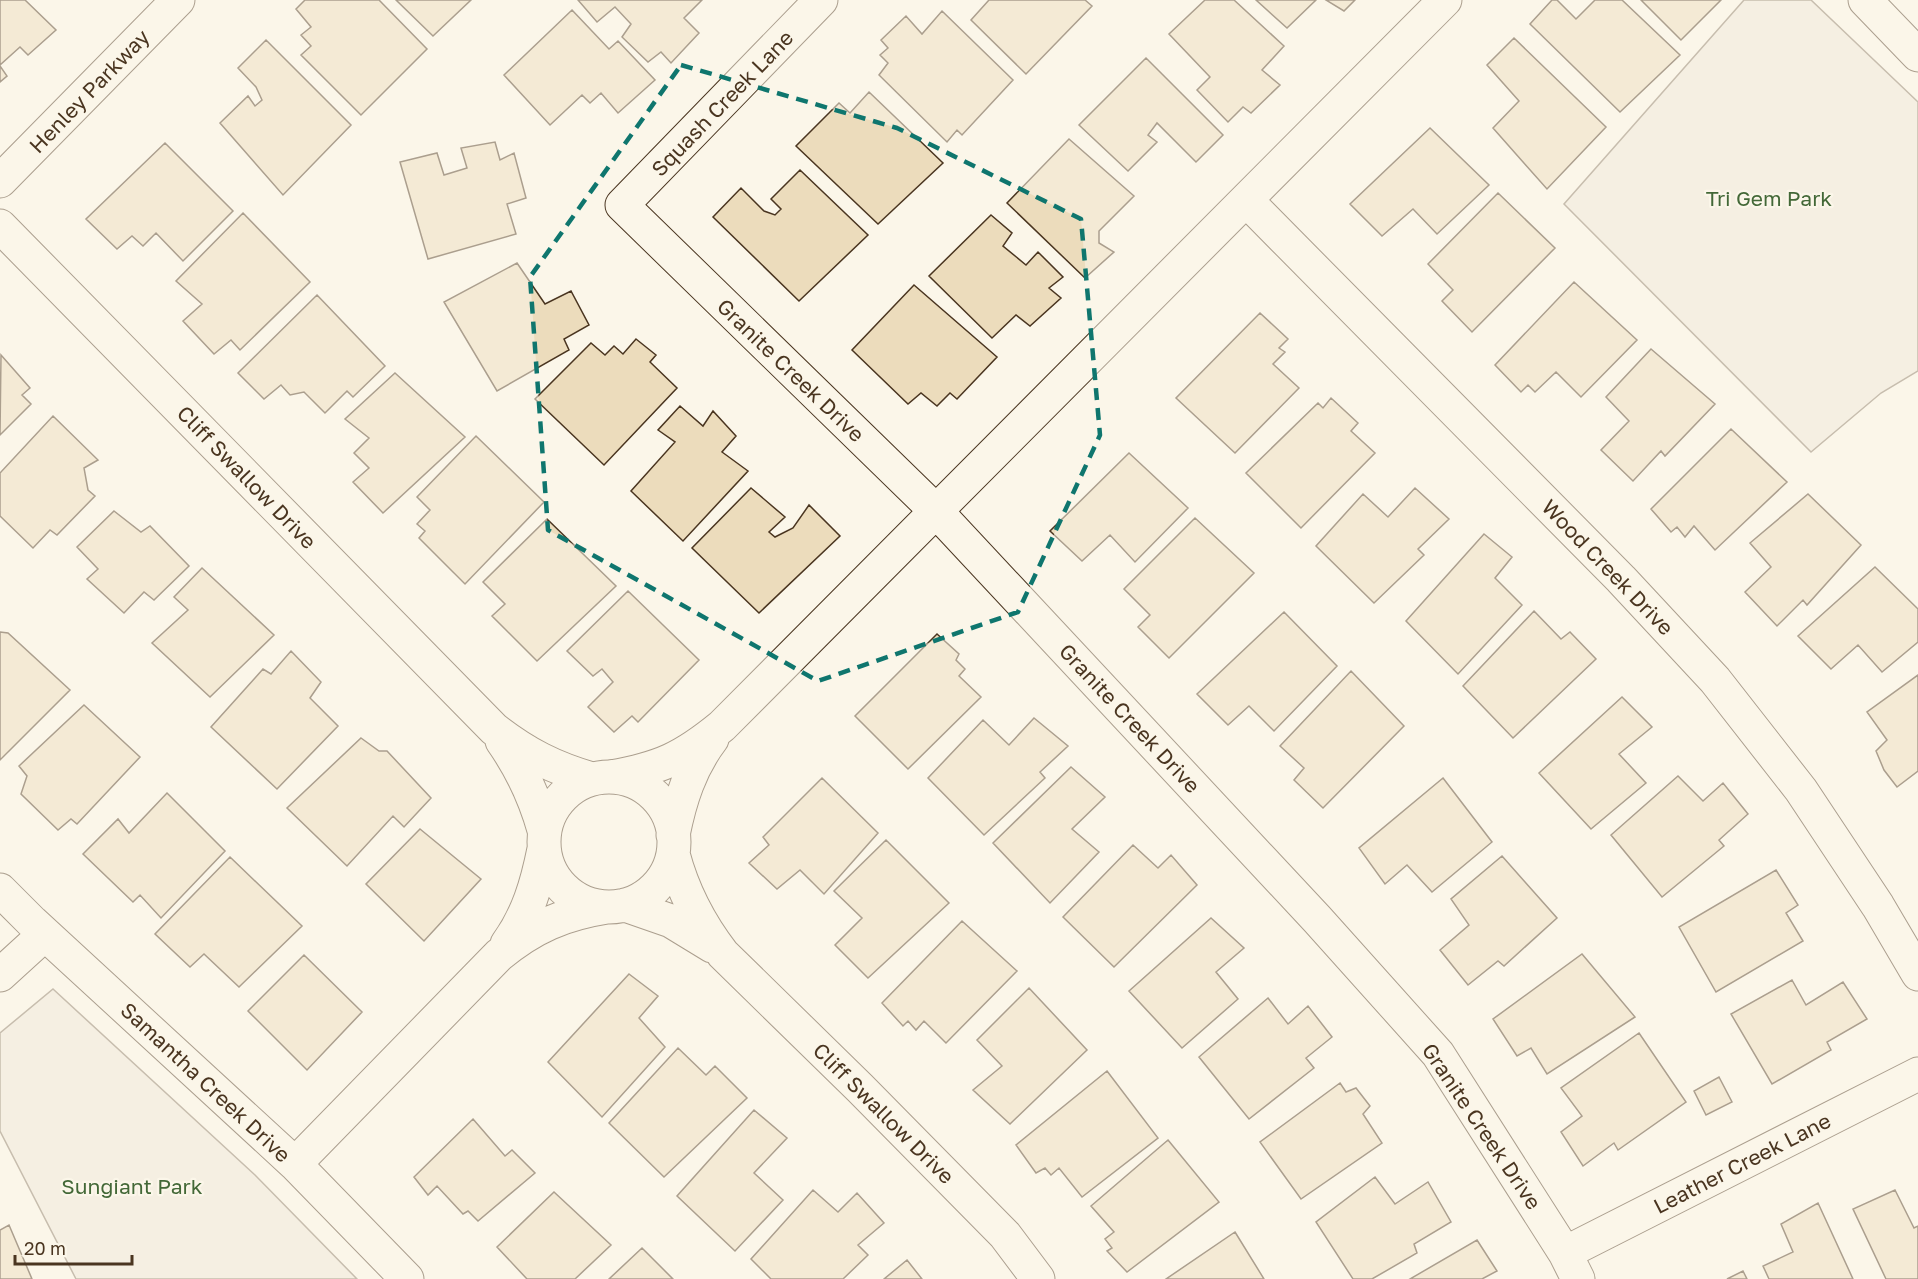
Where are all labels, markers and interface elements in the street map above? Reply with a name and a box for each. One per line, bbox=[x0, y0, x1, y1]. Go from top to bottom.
street label: Henley Parkway bbox=[23, 24, 155, 158]
street label: Squash Creek Lane bbox=[646, 25, 798, 181]
park label: Tri Gem Park bbox=[1706, 185, 1832, 211]
street label: Granite Creek Drive bbox=[712, 293, 870, 447]
street label: Cliff Swallow Drive bbox=[172, 400, 322, 554]
street label: Wood Creek Drive bbox=[1537, 494, 1679, 640]
street label: Granite Creek Drive bbox=[1054, 638, 1206, 798]
street label: Samantha Creek Drive bbox=[116, 997, 296, 1167]
street label: Cliff Swallow Drive bbox=[808, 1037, 960, 1189]
street label: Granite Creek Drive bbox=[1417, 1038, 1547, 1214]
street label: Leather Creek Lane bbox=[1649, 1107, 1835, 1219]
park label: Sungiant Park bbox=[61, 1173, 203, 1199]
scale bar bbox=[15, 1228, 132, 1266]
text: 20 m bbox=[24, 1237, 66, 1259]

